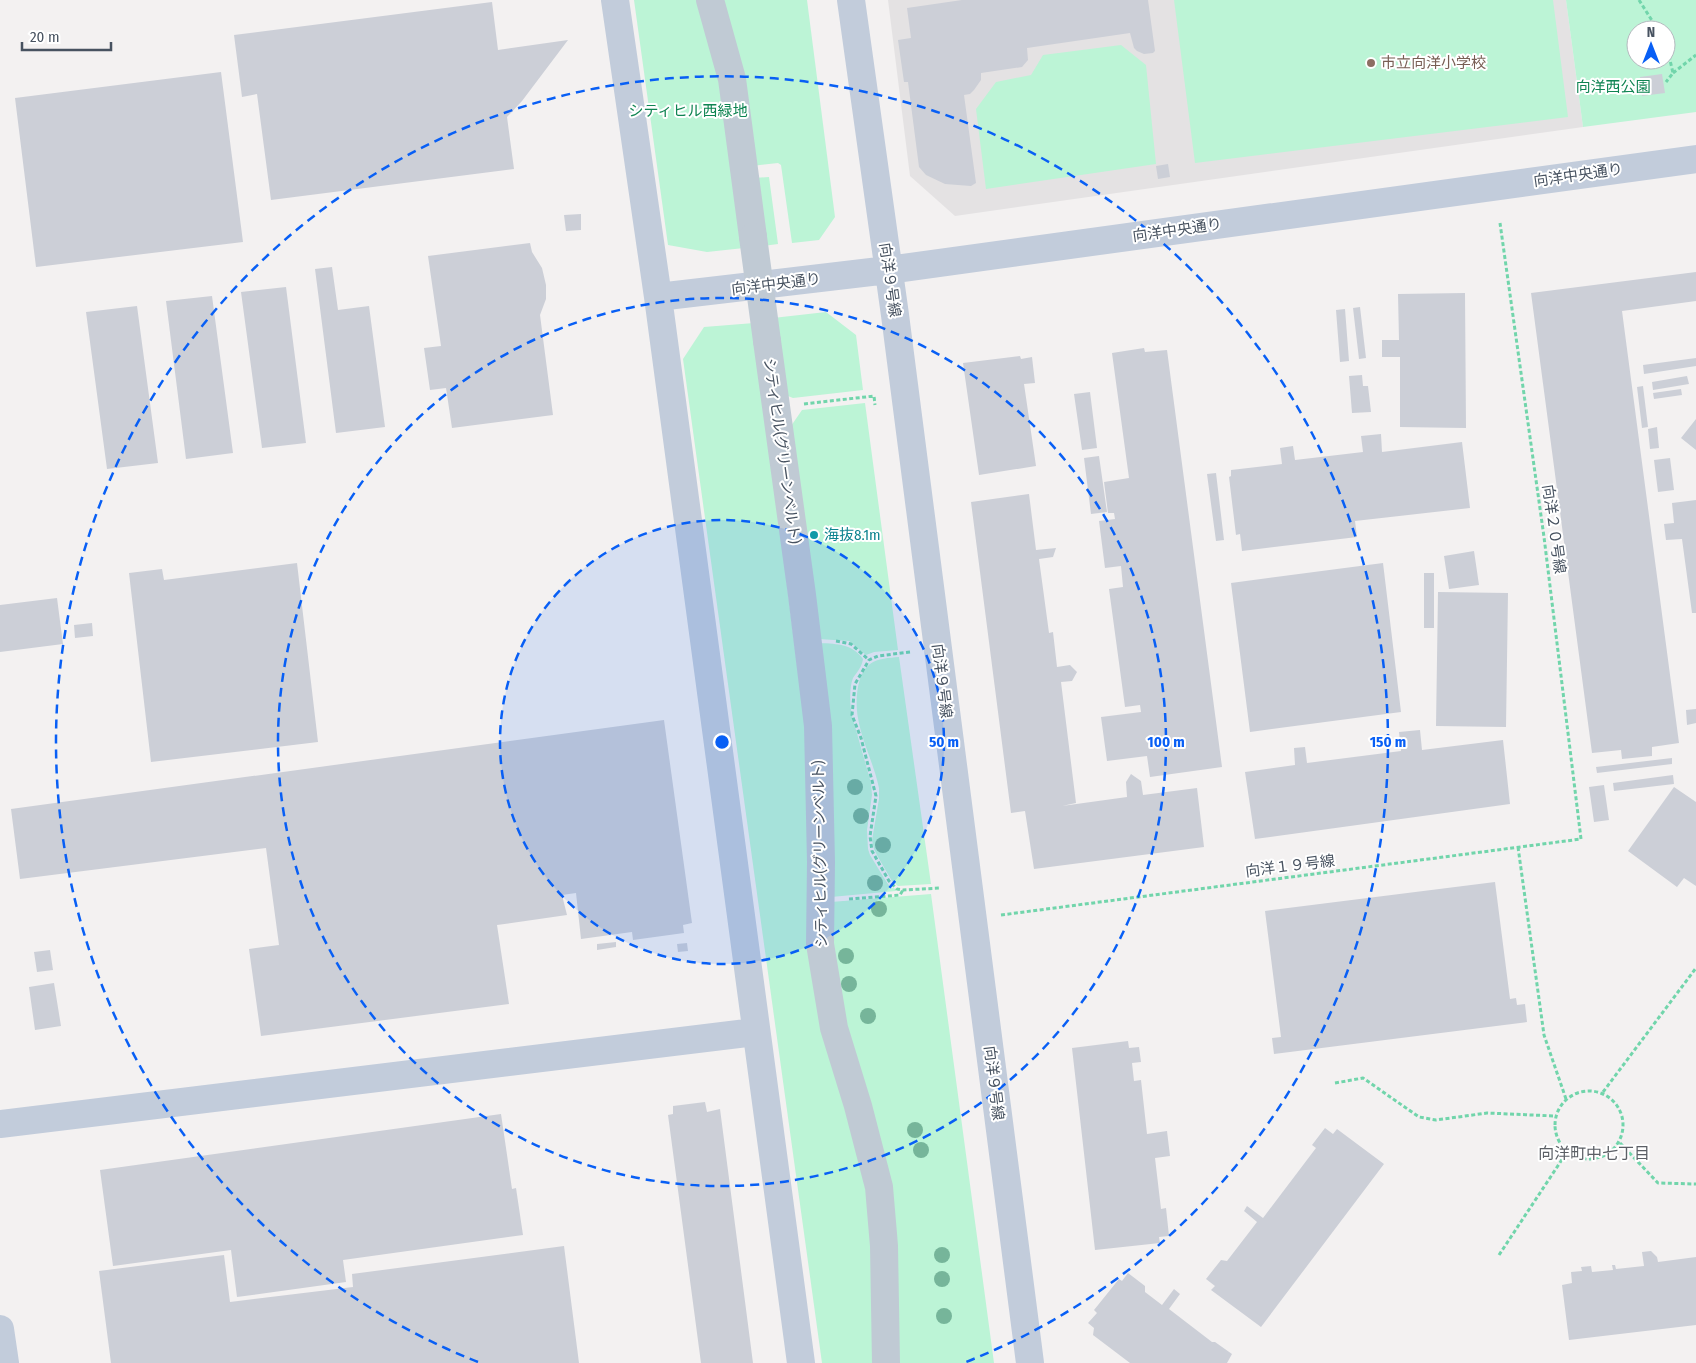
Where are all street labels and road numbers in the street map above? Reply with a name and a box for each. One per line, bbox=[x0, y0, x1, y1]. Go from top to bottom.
street label: 向洋中央通り bbox=[1532, 160, 1624, 190]
street label: 向洋中央通り bbox=[1131, 215, 1223, 245]
street label: 向洋９号線 bbox=[876, 242, 904, 318]
street label: 向洋中央通り bbox=[730, 270, 822, 298]
street label: シティヒル(グリーンベルト) bbox=[760, 357, 804, 545]
street label: 向洋２０号線 bbox=[1539, 483, 1569, 575]
street label: 向洋９号線 bbox=[928, 643, 956, 719]
street label: シティヒル(グリーンベルト) bbox=[809, 760, 831, 948]
street label: 向洋１９号線 bbox=[1244, 852, 1336, 880]
street label: 向洋９号線 bbox=[980, 1045, 1008, 1121]

